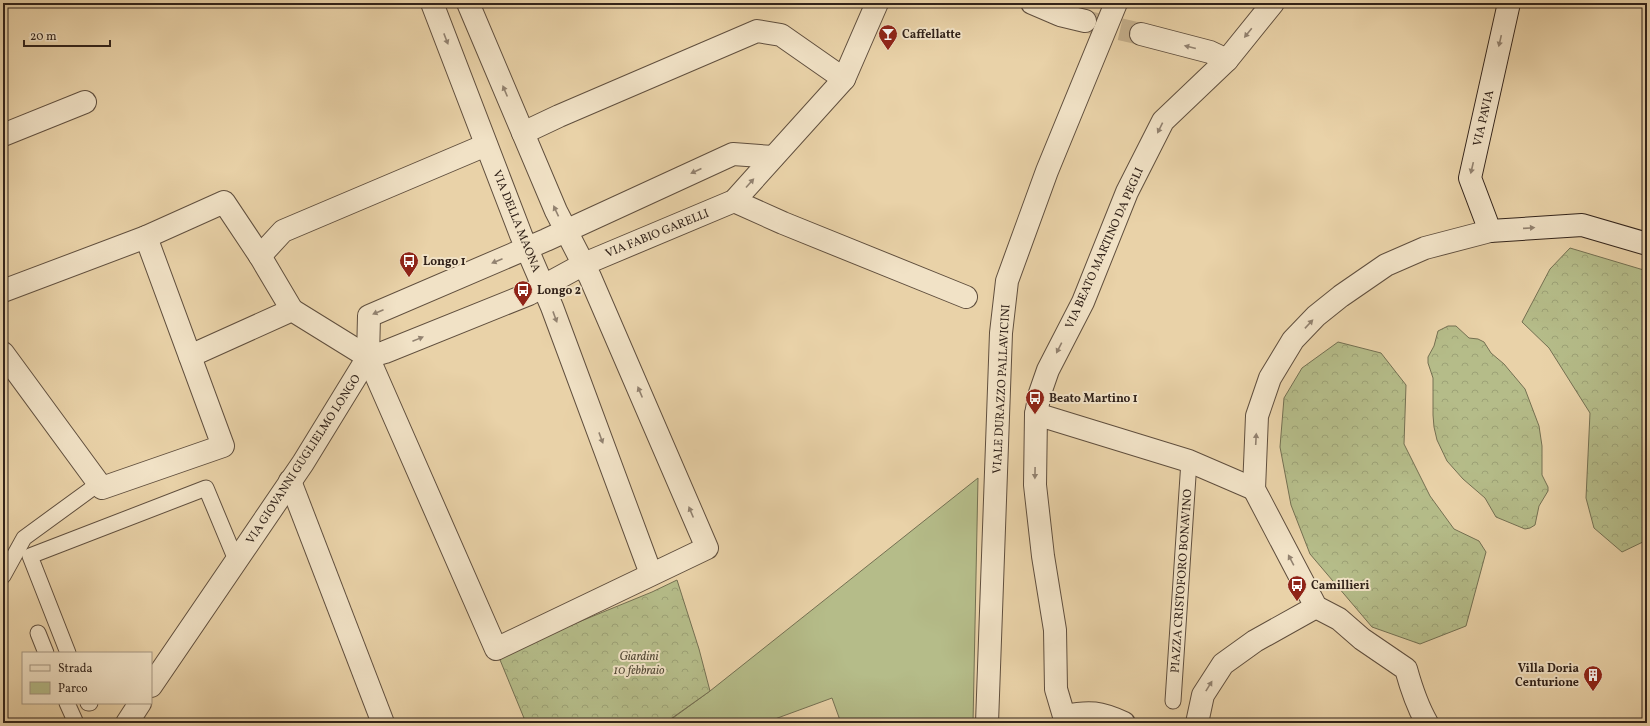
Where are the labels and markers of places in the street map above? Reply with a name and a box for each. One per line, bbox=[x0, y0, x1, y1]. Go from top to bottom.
bar icon: Caffellatte bbox=[877, 23, 899, 51]
place label: Caffellatte bbox=[902, 27, 961, 43]
bus stop icon: Longo 1 bbox=[398, 250, 420, 278]
place label: Longo 1 bbox=[423, 254, 466, 270]
bus stop icon: Longo 2 bbox=[512, 279, 534, 307]
place label: Longo 2 bbox=[537, 283, 581, 299]
bus stop icon: Beato Martino 1 bbox=[1024, 387, 1046, 415]
place label: Beato Martino 1 bbox=[1049, 391, 1138, 407]
bus stop icon: Camillieri bbox=[1286, 574, 1308, 602]
place label: Camillieri bbox=[1311, 578, 1369, 594]
place label: Villa Doria Centurione bbox=[1515, 661, 1579, 691]
building icon: Villa Doria Centurione bbox=[1582, 664, 1604, 692]

